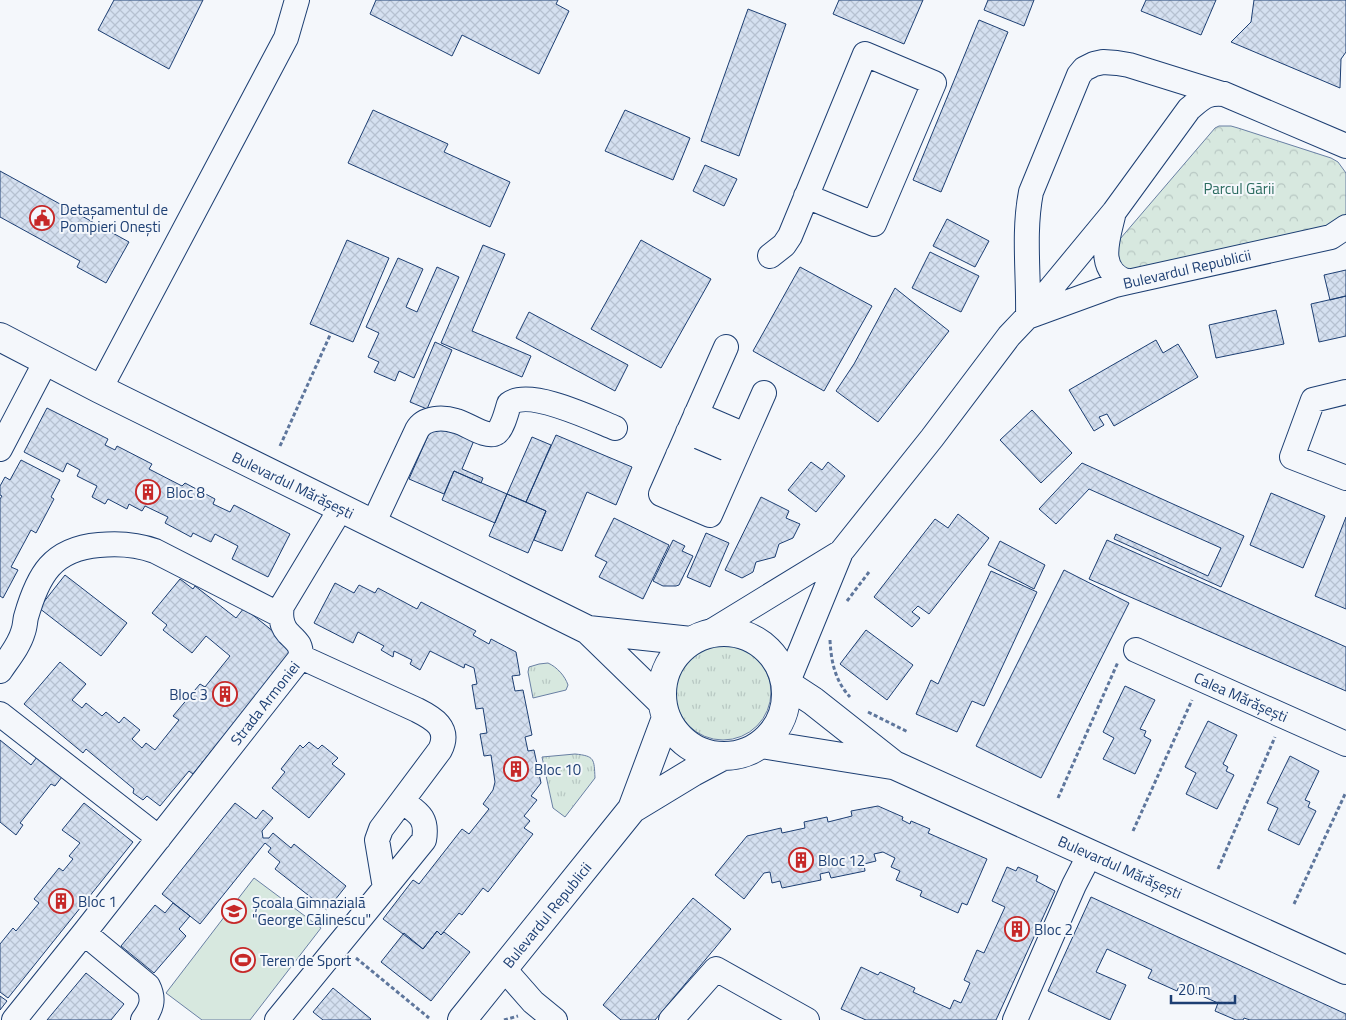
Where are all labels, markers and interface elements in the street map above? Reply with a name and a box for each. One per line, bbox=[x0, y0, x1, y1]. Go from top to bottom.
park label: Parcul Gării bbox=[1203, 177, 1275, 200]
place label: Detașamentul de Pompieri Onești bbox=[60, 198, 168, 238]
public building icon: Detașamentul de Pompieri Onești bbox=[29, 205, 55, 231]
street label: Bulevardul Republicii bbox=[1121, 243, 1253, 295]
street label: Bulevardul Mărășești bbox=[228, 445, 358, 525]
building icon: Bloc 8 bbox=[135, 479, 161, 505]
place label: Bloc 8 bbox=[166, 481, 205, 504]
street label: Strada Armoniei bbox=[225, 656, 305, 750]
street label: Calea Mărășești bbox=[1190, 666, 1292, 728]
building icon: Bloc 3 bbox=[212, 681, 238, 707]
place label: Bloc 3 bbox=[169, 683, 208, 706]
building icon: Bloc 10 bbox=[503, 756, 529, 782]
place label: Bloc 10 bbox=[534, 758, 581, 781]
street label: Bulevardul Mărășești bbox=[1054, 829, 1186, 905]
building icon: Bloc 12 bbox=[788, 847, 814, 873]
place label: Bloc 12 bbox=[818, 849, 865, 872]
street label: Bulevardul Republicii bbox=[497, 857, 597, 973]
building icon: Bloc 1 bbox=[48, 888, 74, 914]
place label: Bloc 1 bbox=[78, 890, 117, 913]
place label: Școala Gimnazială "George Călinescu" bbox=[252, 891, 371, 931]
school or university icon: Școala Gimnazială "George Călinescu" bbox=[221, 898, 247, 924]
building icon: Bloc 2 bbox=[1004, 916, 1030, 942]
place label: Bloc 2 bbox=[1034, 918, 1073, 941]
sports icon: Teren de Sport bbox=[230, 947, 256, 973]
place label: Teren de Sport bbox=[260, 949, 352, 972]
scale bar bbox=[1171, 972, 1235, 1004]
text: 20 m bbox=[1178, 978, 1211, 1001]

